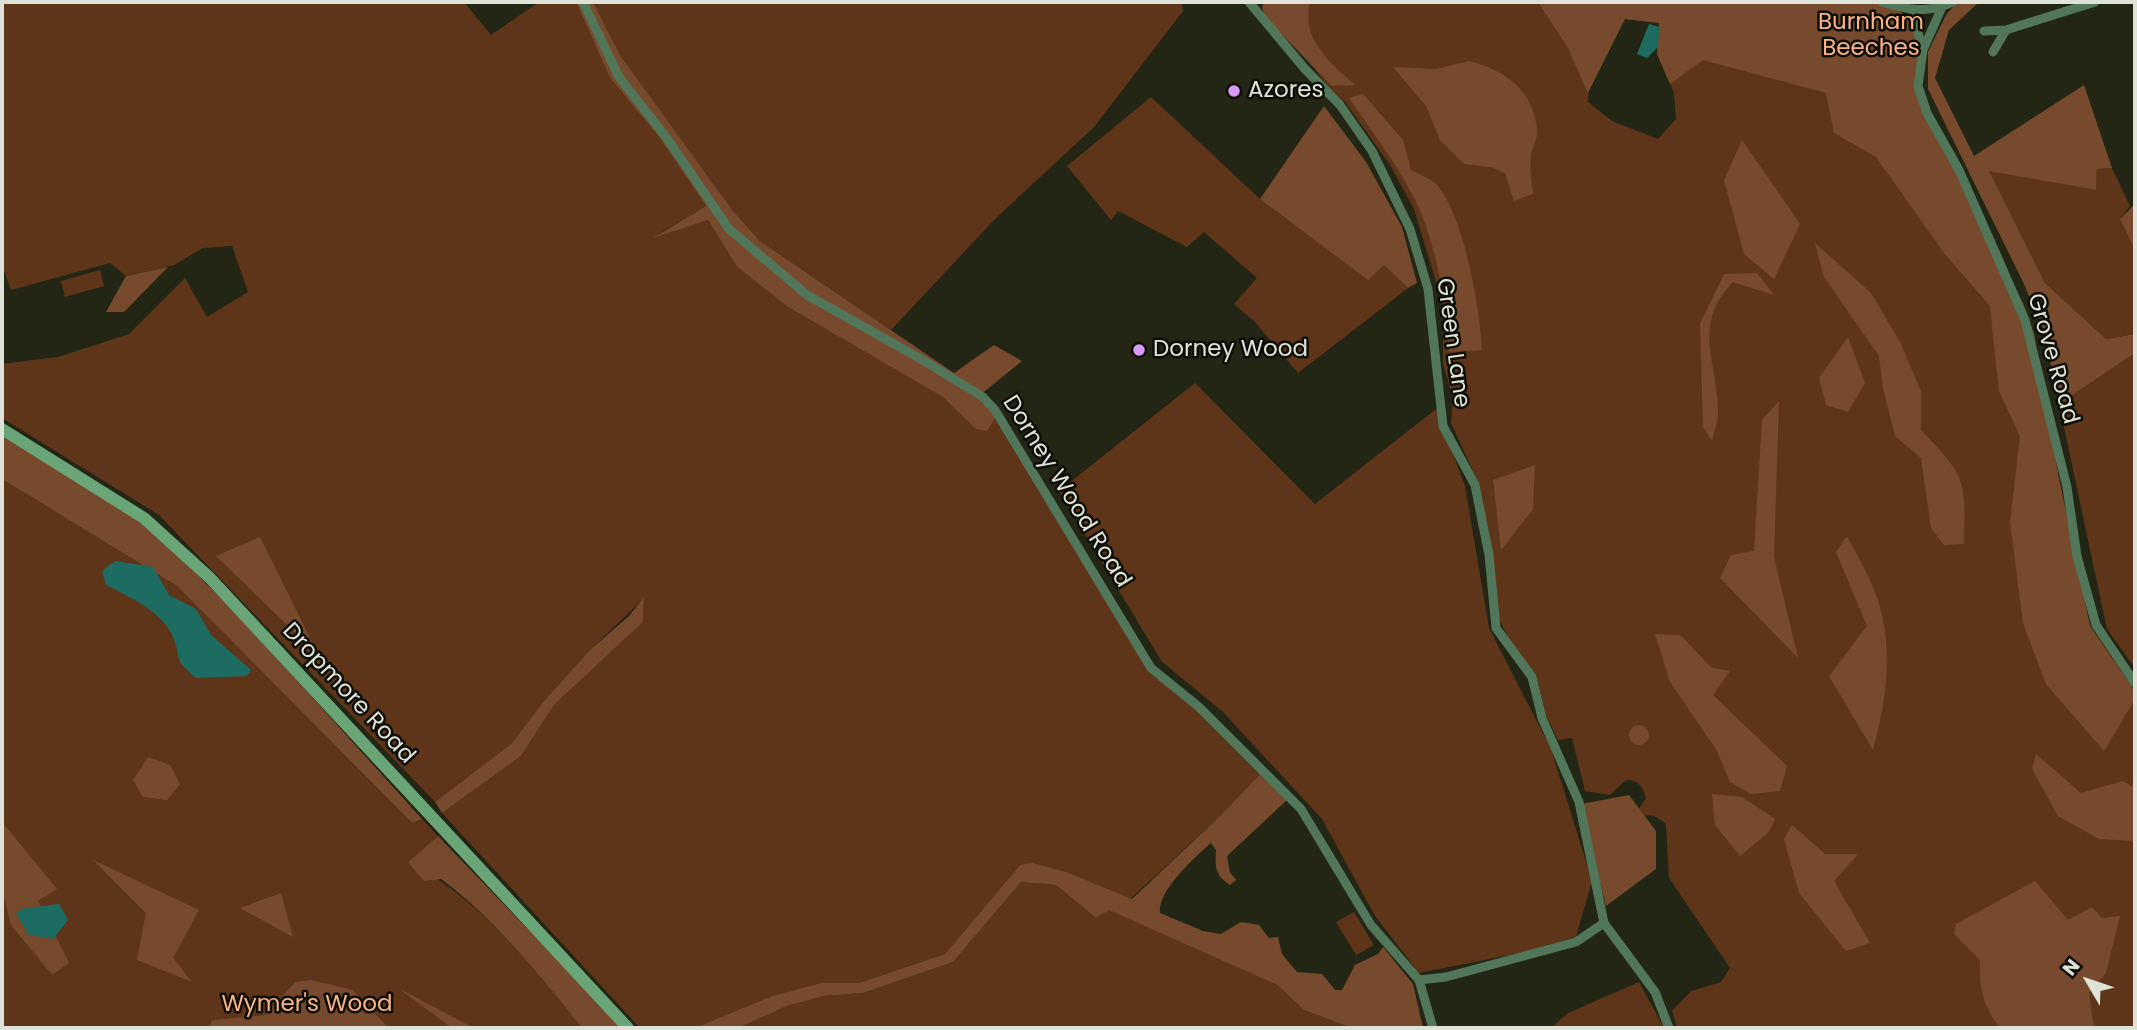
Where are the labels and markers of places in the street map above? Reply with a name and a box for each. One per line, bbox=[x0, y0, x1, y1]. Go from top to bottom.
place label: Azores bbox=[1248, 77, 1324, 105]
marker: Azores bbox=[1226, 83, 1242, 99]
place label: Dorney Wood bbox=[1153, 336, 1308, 364]
marker: Dorney Wood bbox=[1131, 342, 1147, 358]

